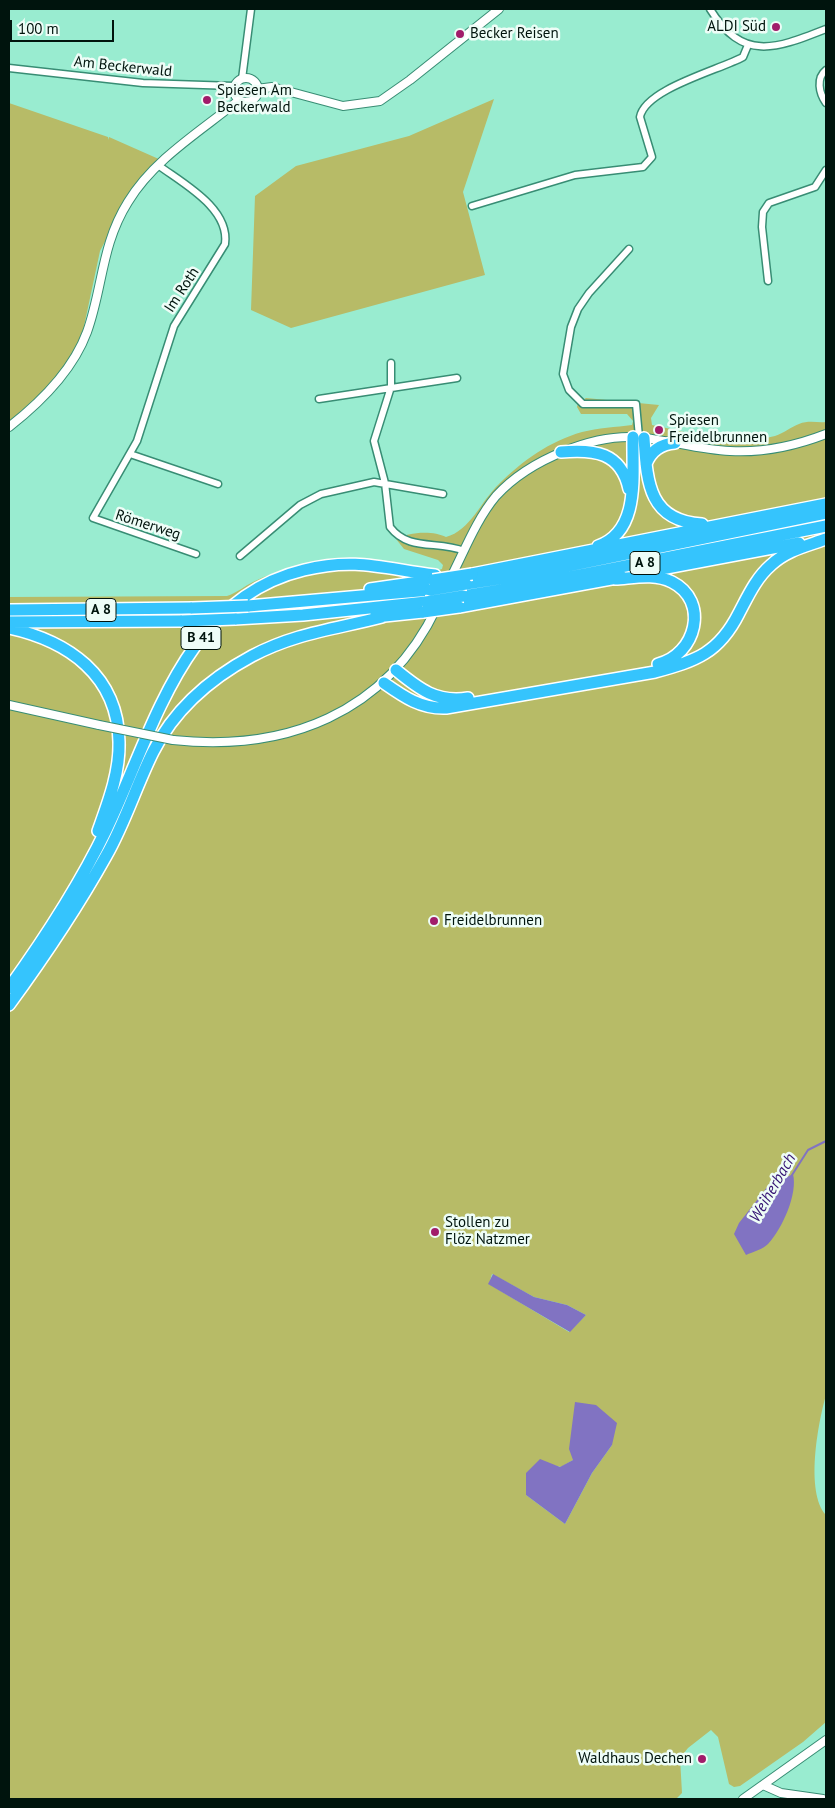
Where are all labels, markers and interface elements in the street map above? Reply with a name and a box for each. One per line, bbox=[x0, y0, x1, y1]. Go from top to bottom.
scale bar bbox=[12, 10, 116, 42]
place label: ALDI Süd bbox=[707, 18, 766, 36]
text: 100 m bbox=[18, 19, 59, 38]
marker: ALDI Süd bbox=[770, 21, 782, 33]
place label: Becker Reisen bbox=[470, 25, 559, 43]
marker: Becker Reisen bbox=[454, 28, 466, 40]
street label: Am Beckerwald bbox=[73, 53, 173, 81]
place label: Spiesen Am Beckerwald bbox=[217, 82, 292, 117]
marker: Spiesen Am Beckerwald bbox=[201, 94, 213, 106]
street label: Im Roth bbox=[161, 264, 203, 316]
place label: Spiesen Freidelbrunnen bbox=[669, 412, 767, 447]
marker: Spiesen Freidelbrunnen bbox=[653, 424, 665, 436]
street label: Römerweg bbox=[113, 506, 183, 544]
road number: A 8 bbox=[630, 552, 660, 574]
road number: A 8 bbox=[86, 598, 116, 622]
road number: B 41 bbox=[181, 626, 221, 650]
place label: Freidelbrunnen bbox=[444, 912, 542, 930]
marker: Freidelbrunnen bbox=[428, 915, 440, 927]
water label: Weiherbach bbox=[746, 1150, 800, 1226]
place label: Stollen zu Flöz Natzmer bbox=[445, 1214, 530, 1249]
marker: Stollen zu Flöz Natzmer bbox=[429, 1226, 441, 1238]
place label: Waldhaus Dechen bbox=[578, 1750, 692, 1768]
marker: Waldhaus Dechen bbox=[696, 1753, 708, 1765]

